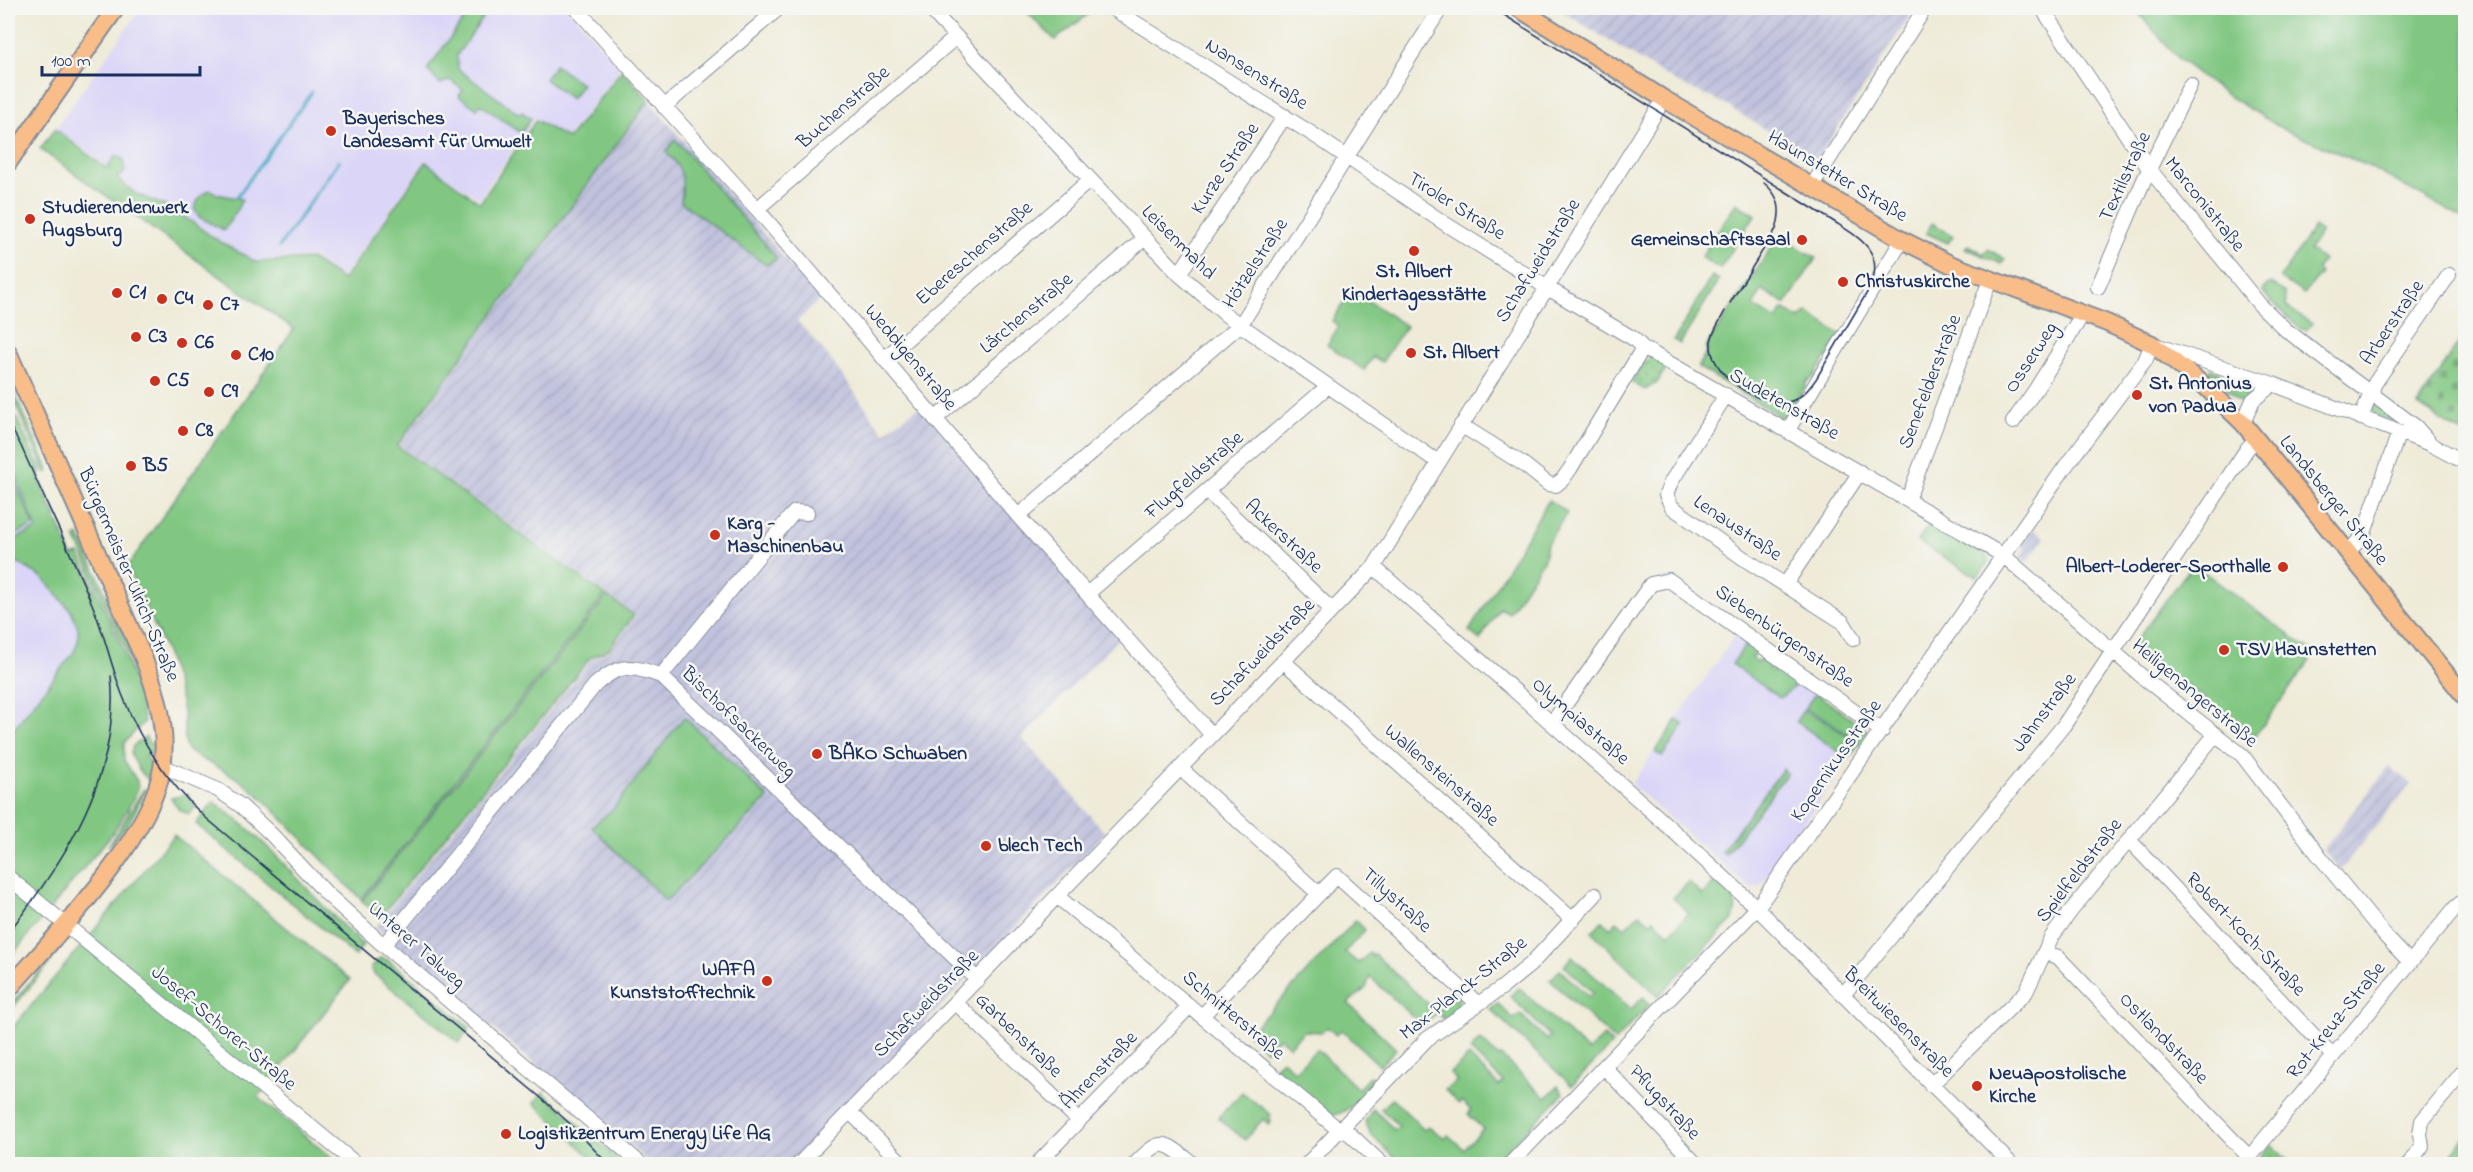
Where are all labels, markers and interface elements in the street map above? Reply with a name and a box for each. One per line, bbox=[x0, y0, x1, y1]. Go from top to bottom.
street label: Nansenstraße bbox=[1199, 32, 1313, 118]
scale bar bbox=[42, 39, 200, 77]
text: 100 m bbox=[51, 49, 91, 75]
street label: Buchenstraße bbox=[790, 59, 897, 157]
place label: Bayerisches Landesamt für Umwelt bbox=[342, 105, 532, 157]
street label: Kurze Straße bbox=[1184, 117, 1268, 221]
marker: Bayerisches Landesamt für Umwelt bbox=[324, 124, 338, 138]
street label: Haunstetter Straße bbox=[1761, 124, 1913, 230]
street label: Textilstraße bbox=[2092, 127, 2160, 227]
street label: Marconistraße bbox=[2156, 151, 2252, 259]
street label: Tiroler Straße bbox=[1401, 165, 1511, 249]
street label: Schafweidstraße bbox=[1489, 193, 1589, 329]
place label: Studierendenwerk Augsburg bbox=[42, 194, 190, 247]
street label: Ebereschenstraße bbox=[910, 195, 1040, 313]
street label: Leisenmahd bbox=[1134, 199, 1222, 287]
marker: Studierendenwerk Augsburg bbox=[23, 212, 37, 226]
street label: Hötzelstraße bbox=[1216, 213, 1296, 315]
place label: Gemeinschaftssaal bbox=[1631, 226, 1790, 255]
marker: Gemeinschaftssaal bbox=[1795, 233, 1809, 247]
marker: St. Albert Kindertagesstätte bbox=[1407, 244, 1421, 258]
place label: St. Albert Kindertagesstätte bbox=[1342, 258, 1487, 311]
street label: Lärchenstraße bbox=[974, 266, 1080, 362]
place label: Christuskirche bbox=[1855, 268, 1971, 297]
street label: Arberstraße bbox=[2354, 274, 2432, 372]
marker: Christuskirche bbox=[1836, 275, 1850, 289]
place label: C1 bbox=[129, 279, 147, 308]
place label: C4 bbox=[174, 285, 194, 314]
marker: C1 bbox=[110, 286, 124, 300]
place label: C7 bbox=[220, 291, 240, 320]
marker: C4 bbox=[155, 292, 169, 306]
marker: C7 bbox=[201, 298, 215, 312]
street label: Weddigenstraße bbox=[856, 298, 963, 418]
street label: Senefelderstraße bbox=[1892, 311, 1970, 453]
street label: Osserweg bbox=[1998, 317, 2067, 400]
place label: C3 bbox=[148, 323, 167, 352]
place label: C6 bbox=[194, 329, 214, 358]
marker: C3 bbox=[129, 330, 143, 344]
marker: C6 bbox=[175, 336, 189, 350]
place label: St. Albert bbox=[1423, 339, 1500, 368]
place label: C10 bbox=[248, 341, 274, 370]
marker: St. Albert bbox=[1404, 346, 1418, 360]
marker: C10 bbox=[229, 348, 243, 362]
street label: Sudetenstraße bbox=[1723, 362, 1845, 448]
place label: C5 bbox=[167, 367, 190, 396]
place label: St. Antonius von Padua bbox=[2148, 370, 2252, 422]
marker: C5 bbox=[148, 374, 162, 388]
place label: C9 bbox=[221, 378, 239, 407]
marker: C9 bbox=[202, 385, 216, 399]
marker: St. Antonius von Padua bbox=[2130, 388, 2144, 402]
place label: C8 bbox=[195, 417, 214, 446]
marker: C8 bbox=[176, 424, 190, 438]
street label: Flugfeldstraße bbox=[1138, 425, 1252, 529]
street label: Landsberger Straße bbox=[2271, 430, 2395, 573]
place label: B5 bbox=[142, 452, 168, 481]
marker: B5 bbox=[124, 459, 138, 473]
street label: Bürgermeister-Ulrich-Straße bbox=[68, 462, 186, 687]
street label: Lenaustraße bbox=[1687, 489, 1787, 569]
street label: Ackerstraße bbox=[1237, 493, 1329, 581]
place label: Karg - Maschinenbau bbox=[727, 510, 844, 562]
marker: Karg - Maschinenbau bbox=[708, 528, 722, 542]
place label: Albert-Loderer-Sporthalle bbox=[2066, 553, 2272, 582]
marker: Albert-Loderer-Sporthalle bbox=[2276, 560, 2290, 574]
street label: Siebenbürgenstraße bbox=[1708, 578, 1860, 697]
street label: Schafweidstraße bbox=[1203, 592, 1323, 714]
street label: Heiligenangerstraße bbox=[2124, 632, 2264, 756]
place label: TSV Haunstetten bbox=[2236, 636, 2377, 665]
marker: TSV Haunstetten bbox=[2217, 643, 2231, 657]
street label: Bischofsackerweg bbox=[673, 660, 802, 786]
street label: Jahnstraße bbox=[2005, 667, 2085, 759]
street label: Olympiastraße bbox=[1525, 671, 1635, 773]
street label: Kopernikusstraße bbox=[1784, 694, 1890, 828]
street label: Wallensteinstraße bbox=[1377, 718, 1505, 834]
place label: BÄKO Schwaben bbox=[828, 740, 967, 769]
marker: BÄKO Schwaben bbox=[810, 747, 824, 761]
street label: Spielfeldstraße bbox=[2030, 812, 2130, 929]
place label: blech Tech bbox=[998, 832, 1082, 861]
marker: blech Tech bbox=[979, 839, 993, 853]
street label: Tillystraße bbox=[1354, 861, 1438, 941]
street label: Robert-Koch-Straße bbox=[2178, 866, 2312, 1004]
street label: Unterer Talweg bbox=[360, 895, 471, 997]
street label: Max-Planck-Straße bbox=[1394, 930, 1534, 1048]
street label: Schafweidstraße bbox=[867, 943, 987, 1065]
place label: WAFA Kunststofftechnik bbox=[610, 956, 756, 1008]
street label: Rot-Kreuz-Straße bbox=[2280, 956, 2394, 1086]
street label: Josef-Schorer-Straße bbox=[144, 959, 302, 1099]
street label: Breitwiesenstraße bbox=[1835, 960, 1960, 1085]
street label: Schnitterstraße bbox=[1175, 964, 1291, 1068]
marker: WAFA Kunststofftechnik bbox=[760, 974, 774, 988]
street label: Ostlandstraße bbox=[2111, 986, 2215, 1092]
street label: Garbenstraße bbox=[968, 987, 1068, 1085]
street label: Ährenstraße bbox=[1055, 1025, 1145, 1117]
street label: Pflugstraße bbox=[1621, 1059, 1707, 1148]
place label: Neuapostolische Kirche bbox=[1989, 1060, 2127, 1112]
marker: Neuapostolische Kirche bbox=[1970, 1079, 1984, 1093]
place label: Logistikzentrum Energy Life AG bbox=[518, 1120, 771, 1150]
marker: Logistikzentrum Energy Life AG bbox=[499, 1127, 513, 1141]

